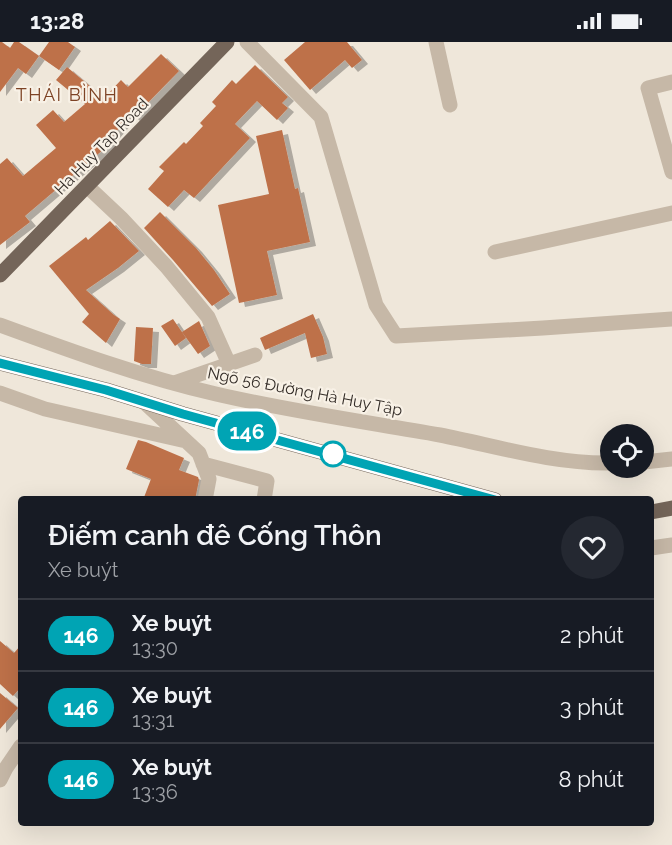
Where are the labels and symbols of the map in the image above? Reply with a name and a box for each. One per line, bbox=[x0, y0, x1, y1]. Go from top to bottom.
district label: THÁI BÌNH bbox=[16, 83, 118, 105]
street label: Ha Huy Tap Road bbox=[50, 94, 152, 199]
street label: Ngõ 56 Đường Hà Huy Tập bbox=[206, 363, 404, 420]
line badge: 146 bbox=[212, 412, 282, 450]
unlabelled marker bbox=[320, 441, 346, 467]

